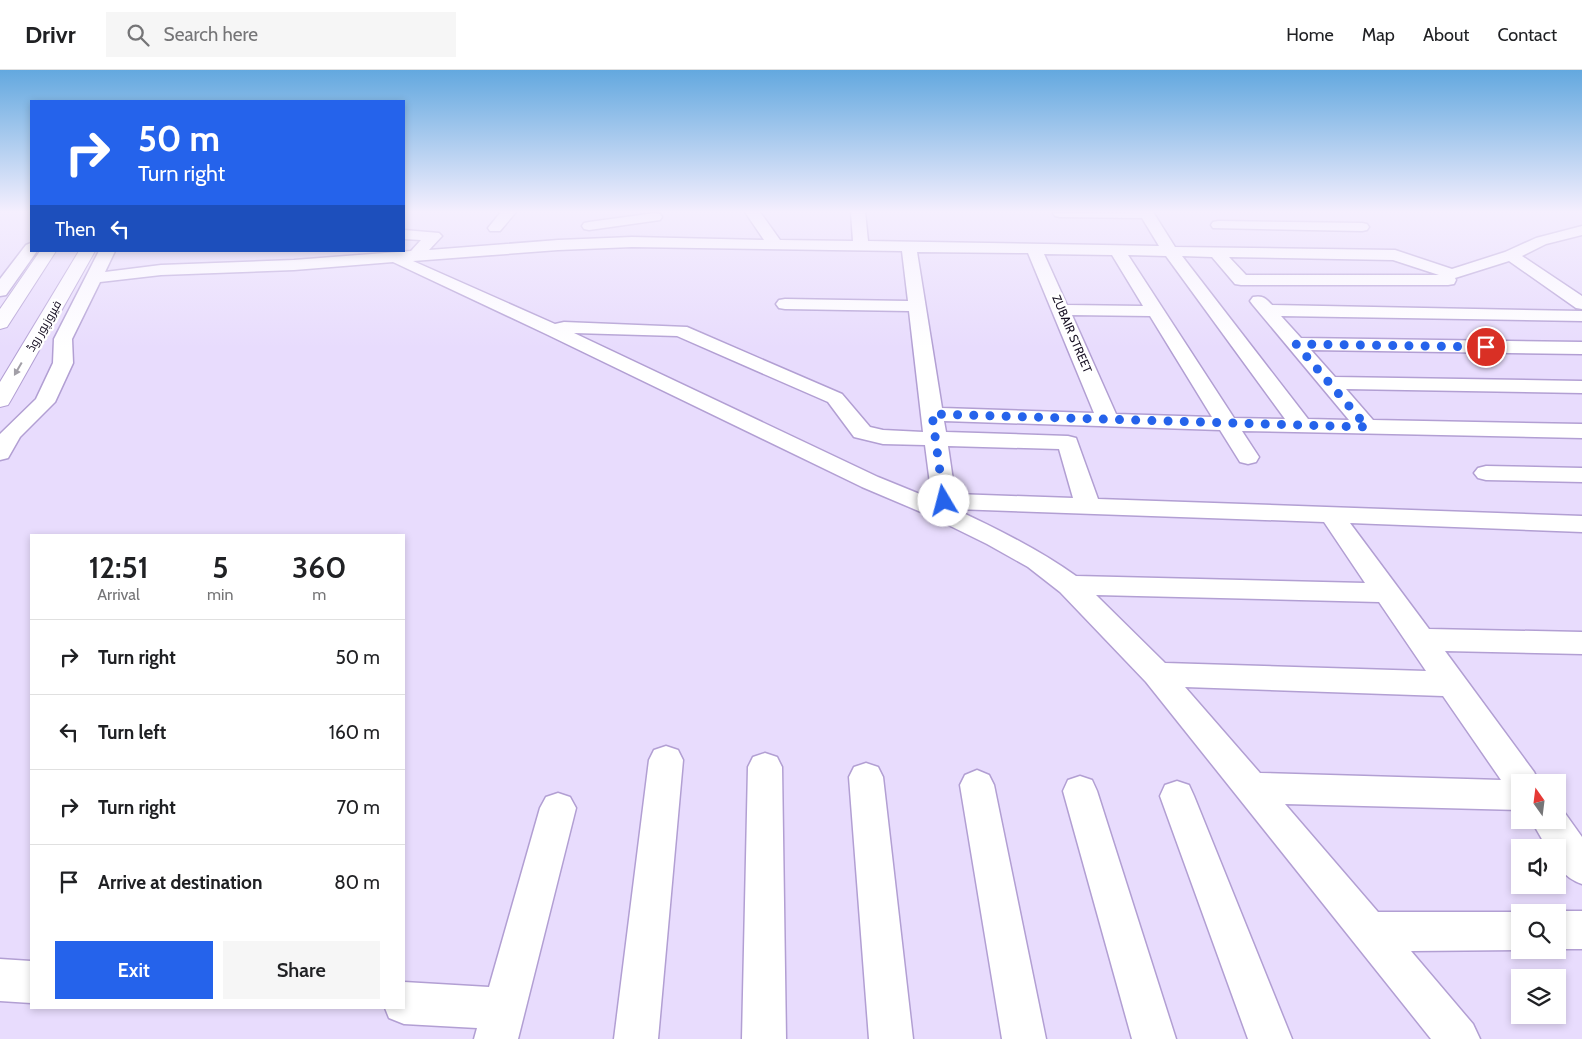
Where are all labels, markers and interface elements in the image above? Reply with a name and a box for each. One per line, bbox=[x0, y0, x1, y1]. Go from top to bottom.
search box bbox=[106, 12, 456, 57]
text: Drivr bbox=[25, 20, 76, 49]
icon: search bbox=[124, 21, 152, 49]
text: Search here bbox=[164, 23, 258, 46]
text: Home bbox=[1286, 24, 1334, 46]
text: Map bbox=[1362, 24, 1395, 46]
text: About bbox=[1423, 24, 1469, 46]
text: Contact bbox=[1497, 24, 1557, 46]
text: 50 m bbox=[138, 117, 220, 160]
icon: right bbox=[55, 120, 120, 185]
text: Turn right bbox=[138, 160, 225, 187]
icon: left bbox=[106, 215, 134, 243]
text: Then bbox=[55, 218, 96, 241]
street label: ZUBAIR STREET bbox=[1049, 293, 1096, 376]
street label: فیروزپور روڈ bbox=[23, 298, 66, 355]
pin bbox=[1465, 326, 1507, 368]
icon: arrive bbox=[1472, 333, 1500, 361]
one-way arrow bbox=[14, 362, 23, 375]
position arrow bbox=[917, 474, 969, 526]
text: 12:51 bbox=[89, 549, 148, 586]
text: 5 bbox=[212, 549, 228, 586]
text: 360 bbox=[292, 549, 346, 586]
text: Arrival bbox=[97, 585, 140, 604]
text: min bbox=[207, 585, 233, 604]
text: m bbox=[312, 585, 326, 604]
icon: right bbox=[55, 643, 83, 671]
text: Turn right bbox=[98, 646, 176, 669]
text: 50 m bbox=[336, 646, 380, 669]
icon: left bbox=[55, 718, 83, 746]
text: Turn left bbox=[98, 721, 166, 744]
text: 160 m bbox=[329, 721, 380, 744]
north arrow bbox=[1511, 774, 1566, 829]
map controls bbox=[1511, 774, 1566, 1024]
icon: right bbox=[55, 793, 83, 821]
text: Turn right bbox=[98, 796, 176, 819]
text: 70 m bbox=[336, 796, 380, 819]
button: sound bbox=[1511, 839, 1566, 894]
icon: arrive bbox=[55, 868, 83, 896]
text: Arrive at destination bbox=[98, 871, 262, 894]
text: 80 m bbox=[334, 871, 380, 894]
button: search bbox=[1511, 904, 1566, 959]
button: Exit bbox=[55, 941, 213, 999]
button: Share bbox=[223, 941, 380, 999]
button: layers bbox=[1511, 969, 1566, 1024]

